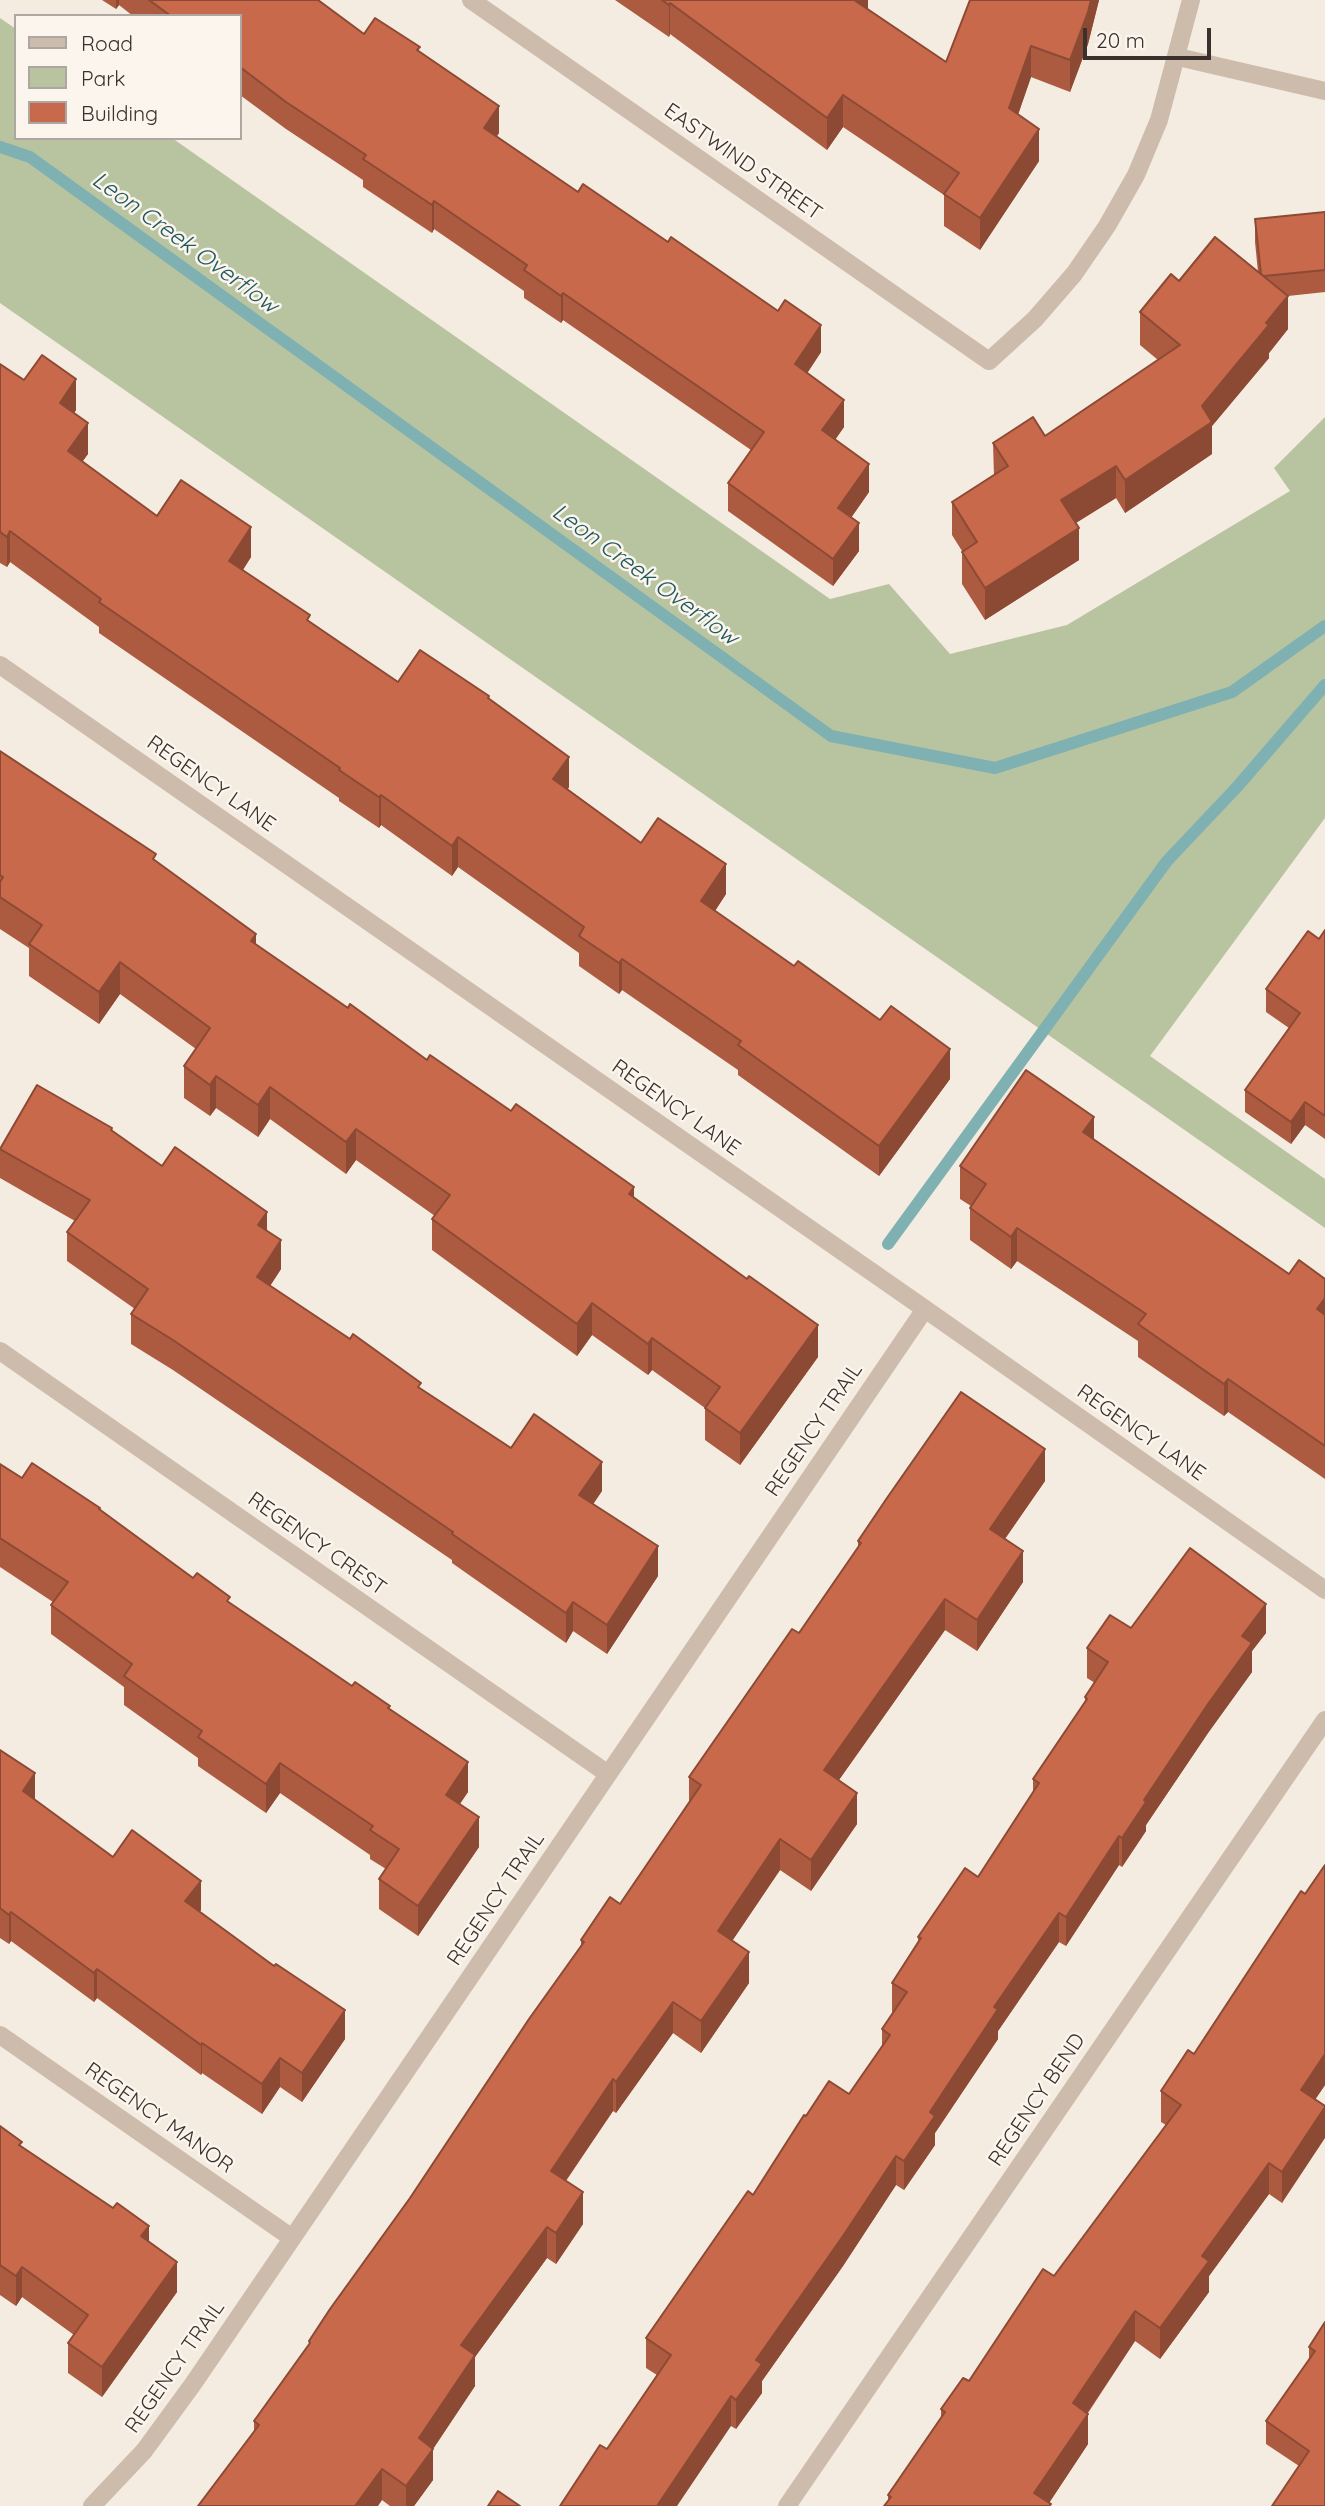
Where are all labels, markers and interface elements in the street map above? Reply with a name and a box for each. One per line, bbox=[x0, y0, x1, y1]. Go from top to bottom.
legend bbox=[14, 14, 242, 140]
scale bar bbox=[1087, 14, 1215, 58]
text: 20 m bbox=[1096, 27, 1145, 53]
text: Road bbox=[81, 30, 133, 56]
text: Park bbox=[81, 65, 125, 91]
street label: EASTWIND STREET bbox=[659, 98, 827, 226]
text: Building bbox=[81, 100, 158, 126]
water label: Leon Creek Overflow bbox=[87, 166, 283, 320]
water label: Leon Creek Overflow bbox=[547, 498, 743, 652]
street label: REGENCY LANE bbox=[142, 730, 280, 838]
street label: REGENCY LANE bbox=[607, 1054, 745, 1162]
street label: REGENCY TRAIL bbox=[760, 1358, 868, 1502]
street label: REGENCY LANE bbox=[1072, 1379, 1210, 1487]
street label: REGENCY CREST bbox=[243, 1487, 391, 1601]
street label: REGENCY TRAIL bbox=[442, 1827, 550, 1971]
street label: REGENCY BEND bbox=[983, 2029, 1091, 2171]
street label: REGENCY MANOR bbox=[80, 2057, 238, 2179]
street label: REGENCY TRAIL bbox=[120, 2296, 230, 2438]

